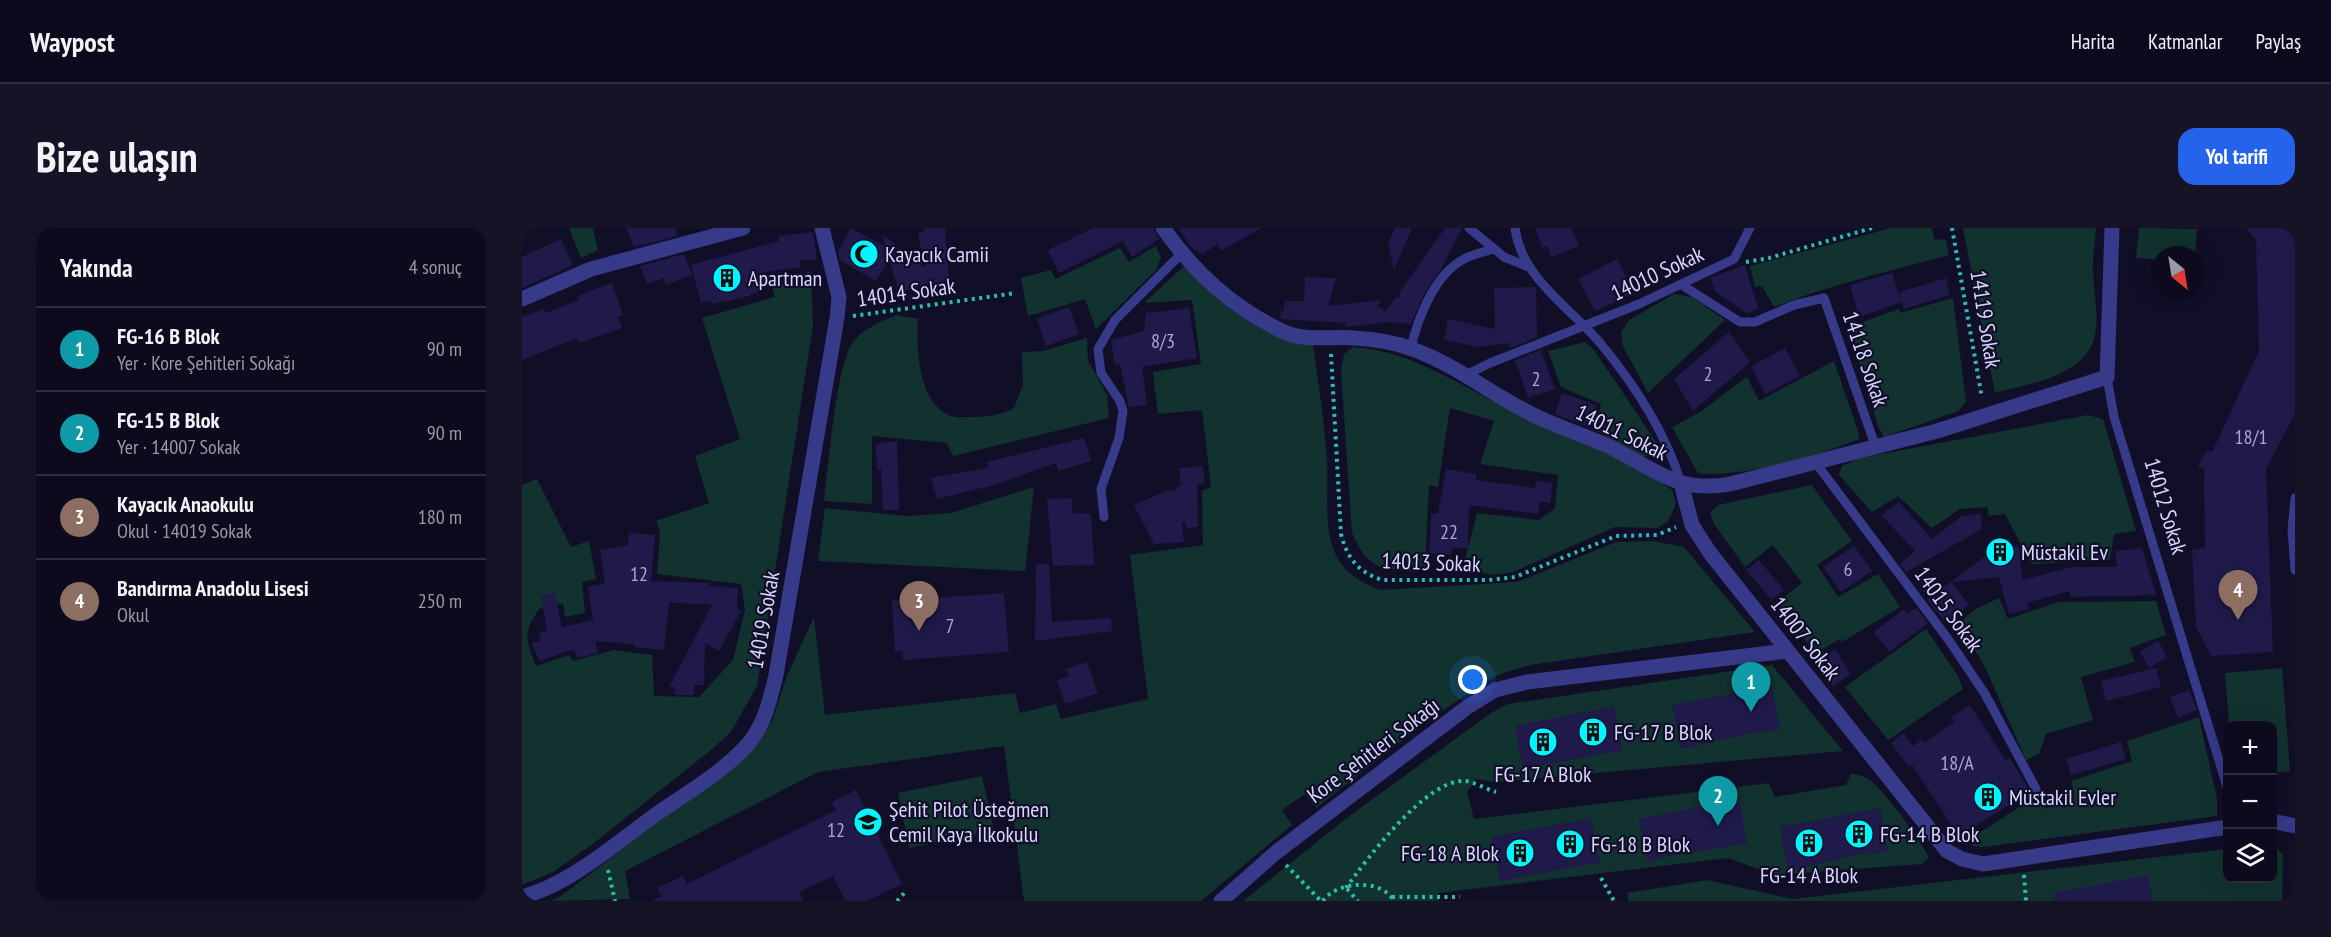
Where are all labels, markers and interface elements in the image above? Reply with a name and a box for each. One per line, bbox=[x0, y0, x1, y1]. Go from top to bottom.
text: Waypost bbox=[30, 23, 115, 60]
text: Harita bbox=[2071, 28, 2115, 55]
text: Katmanlar bbox=[2148, 28, 2222, 55]
text: Paylaş bbox=[2255, 28, 2301, 55]
button: Yol tarifi bbox=[2178, 128, 2295, 185]
text: Bize ulaşın bbox=[36, 129, 198, 184]
mosque icon: Kayacık Camii bbox=[848, 238, 880, 270]
street label: 14010 Sokak bbox=[1606, 239, 1708, 307]
place label: Kayacık Camii bbox=[885, 240, 989, 268]
north arrow bbox=[2151, 246, 2205, 300]
text: Yakında bbox=[60, 251, 133, 284]
text: 4 sonuç bbox=[409, 254, 462, 280]
building icon: Apartman bbox=[711, 262, 743, 294]
place label: Apartman bbox=[748, 264, 822, 292]
street label: 14119 Sokak bbox=[1964, 268, 2008, 371]
street label: 14014 Sokak bbox=[855, 271, 957, 313]
street label: 14118 Sokak bbox=[1837, 308, 1895, 411]
text: FG-16 B Blok bbox=[117, 322, 220, 350]
house number: 8/3 bbox=[1151, 328, 1175, 354]
text: 1 bbox=[75, 336, 84, 362]
text: 90 m bbox=[427, 336, 462, 362]
text: Yer · Kore Şehitleri Sokağı bbox=[117, 350, 295, 376]
house number: 2 bbox=[1704, 361, 1713, 387]
house number: 2 bbox=[1532, 366, 1541, 392]
street label: 14011 Sokak bbox=[1571, 398, 1673, 466]
text: FG-15 B Blok bbox=[117, 406, 220, 434]
text: 2 bbox=[75, 420, 84, 446]
text: 90 m bbox=[427, 420, 462, 446]
house number: 18/1 bbox=[2235, 424, 2267, 450]
text: Yer · 14007 Sokak bbox=[117, 434, 240, 460]
street label: 14012 Sokak bbox=[2138, 455, 2194, 558]
text: Kayacık Anaokulu bbox=[117, 490, 254, 518]
text: 3 bbox=[75, 504, 84, 530]
text: 180 m bbox=[418, 504, 462, 530]
text: Okul · 14019 Sokak bbox=[117, 518, 252, 544]
house number: 22 bbox=[1440, 519, 1458, 545]
building icon: Müstakil Ev bbox=[1984, 536, 2016, 568]
place label: Müstakil Ev bbox=[2021, 538, 2108, 566]
street label: 14013 Sokak bbox=[1381, 546, 1481, 578]
house number: 6 bbox=[1844, 556, 1853, 582]
house number: 12 bbox=[630, 561, 648, 587]
street label: 14015 Sokak bbox=[1909, 561, 1990, 658]
street label: 14019 Sokak bbox=[741, 568, 785, 671]
pin: 4 bbox=[2218, 570, 2258, 620]
text: Bandırma Anadolu Lisesi bbox=[117, 574, 309, 602]
pin: 3 bbox=[900, 582, 938, 631]
text: 4 bbox=[75, 588, 84, 614]
text: 250 m bbox=[418, 588, 462, 614]
street label: 14007 Sokak bbox=[1765, 591, 1847, 686]
text: Okul bbox=[117, 602, 149, 628]
house number: 7 bbox=[946, 613, 955, 639]
pin: 1 bbox=[1732, 662, 1770, 712]
your location bbox=[1458, 665, 1487, 694]
street label: Kore Şehitleri Sokağı bbox=[1301, 691, 1445, 809]
building icon: FG-17 B Blok bbox=[1577, 716, 1609, 748]
place label: FG-17 B Blok bbox=[1614, 718, 1713, 746]
map controls bbox=[2223, 721, 2277, 883]
button: + bbox=[2223, 721, 2277, 775]
building icon: FG-17 A Blok bbox=[1527, 726, 1559, 758]
house number: 18/A bbox=[1940, 750, 1974, 776]
place label: FG-17 A Blok bbox=[1494, 760, 1592, 788]
button: − bbox=[2223, 775, 2277, 829]
pin: 2 bbox=[1698, 776, 1738, 826]
building icon: Müstakil Evler bbox=[1972, 781, 2004, 813]
place label: Müstakil Evler bbox=[2009, 783, 2116, 811]
place label: Şehit Pilot Üsteğmen Cemil Kaya İlkokulu bbox=[889, 795, 1049, 848]
school or university icon: Şehit Pilot Üsteğmen Cemil Kaya İlkokulu bbox=[852, 806, 884, 838]
house number: 12 bbox=[827, 817, 845, 843]
building icon: FG-14 B Blok bbox=[1843, 818, 1875, 850]
place label: FG-14 B Blok bbox=[1880, 820, 1980, 848]
building icon: FG-14 A Blok bbox=[1793, 827, 1825, 859]
building icon: FG-18 B Blok bbox=[1554, 828, 1586, 860]
button: layers bbox=[2223, 829, 2277, 883]
place label: FG-18 B Blok bbox=[1591, 830, 1691, 858]
building icon: FG-18 A Blok bbox=[1504, 837, 1536, 869]
place label: FG-18 A Blok bbox=[1401, 839, 1499, 867]
place label: FG-14 A Blok bbox=[1760, 861, 1858, 889]

